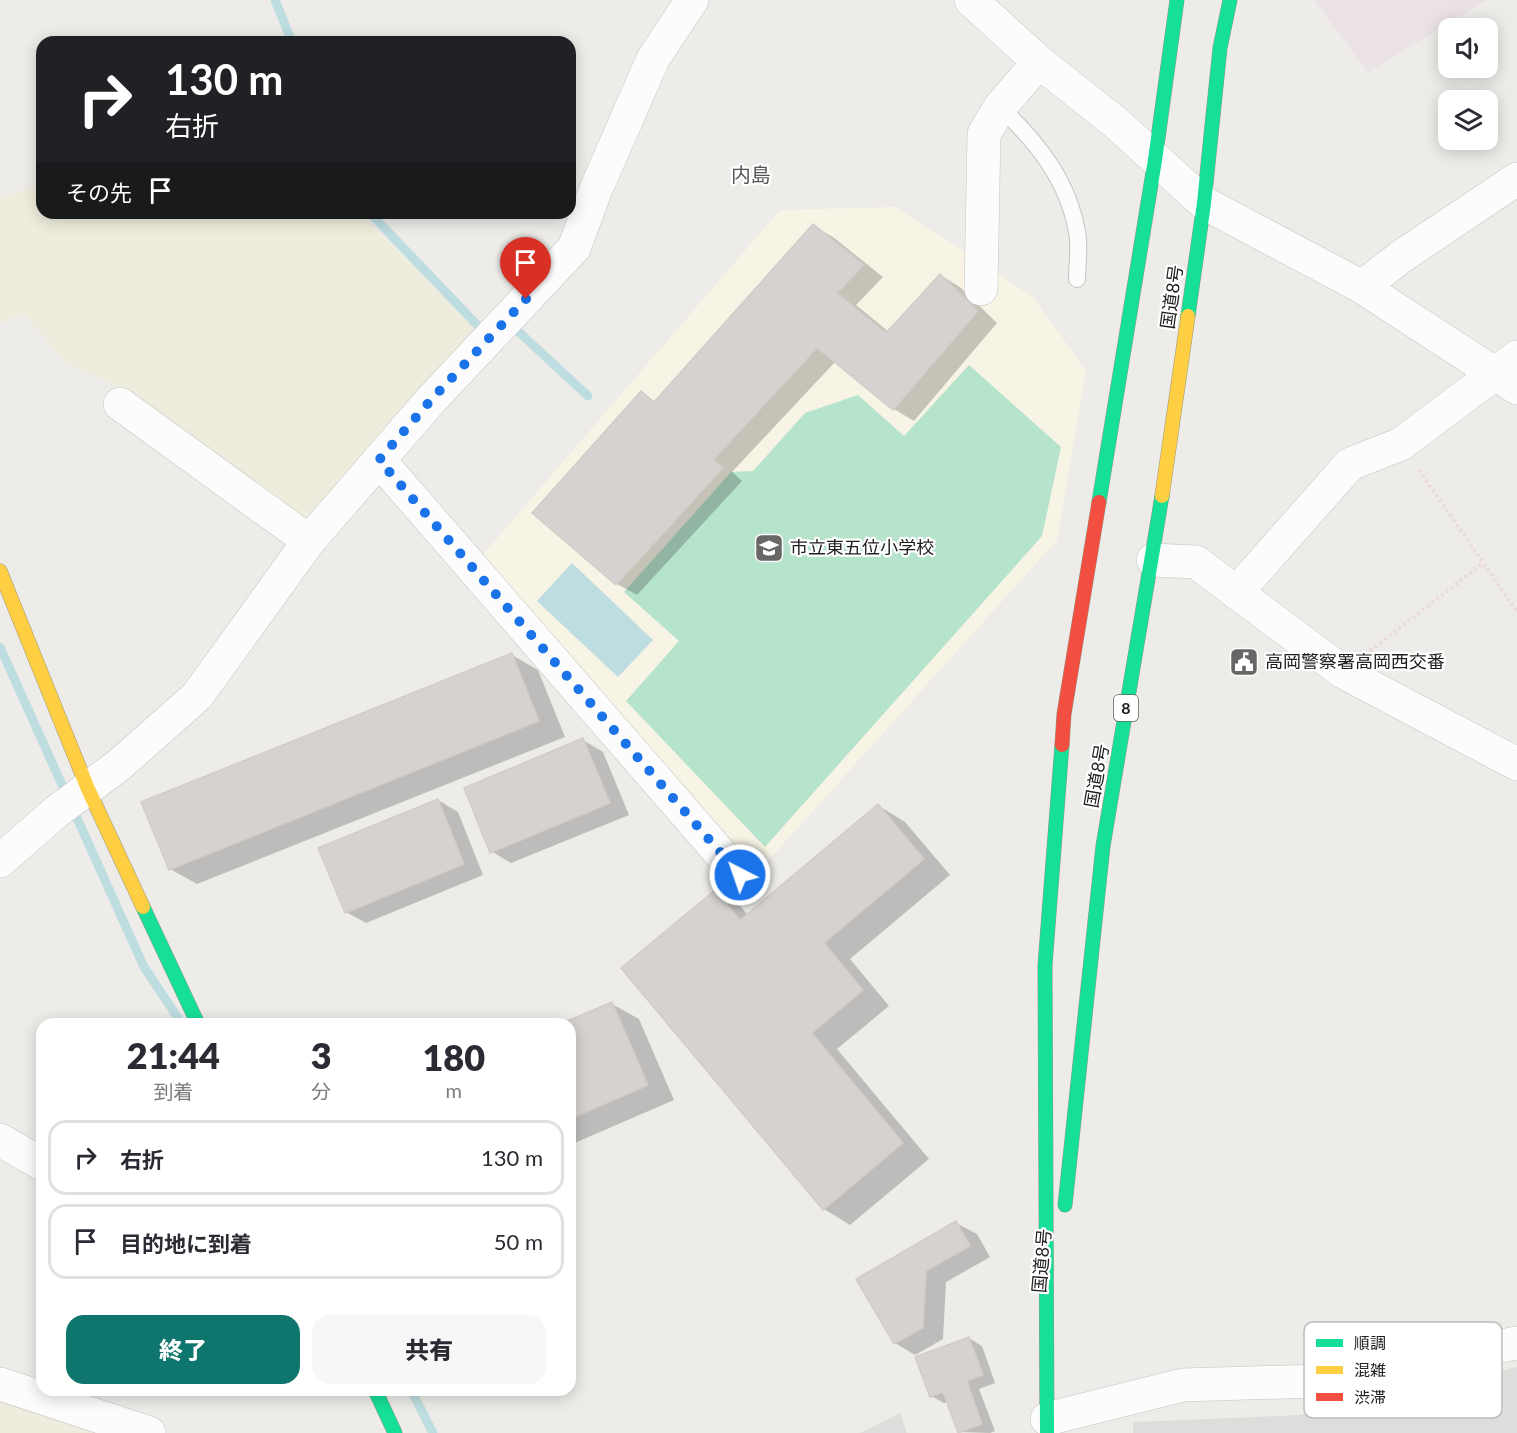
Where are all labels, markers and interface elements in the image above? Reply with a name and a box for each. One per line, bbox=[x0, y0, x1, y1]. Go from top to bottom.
map controls bbox=[1438, 18, 1498, 150]
button: sound bbox=[1438, 18, 1498, 78]
text: 130 m bbox=[165, 54, 283, 104]
icon: right bbox=[66, 60, 144, 138]
button: layers bbox=[1438, 90, 1498, 150]
text: 右折 bbox=[165, 109, 219, 142]
district label: 内島 bbox=[731, 162, 771, 186]
icon: arrive bbox=[144, 174, 177, 207]
text: その先 bbox=[66, 179, 132, 206]
pin bbox=[500, 237, 551, 299]
icon: arrive bbox=[509, 246, 542, 279]
street label: 国道8号 bbox=[1156, 263, 1186, 330]
school or university icon: 市立東五位小学校 bbox=[753, 532, 785, 564]
place label: 市立東五位小学校 bbox=[790, 536, 934, 558]
public building icon: 高岡警察署高岡西交番 bbox=[1228, 646, 1260, 678]
place label: 高岡警察署高岡西交番 bbox=[1265, 650, 1445, 672]
road number: 8 bbox=[1114, 695, 1138, 721]
street label: 国道8号 bbox=[1080, 742, 1112, 809]
position arrow bbox=[708, 843, 772, 907]
text: 21:44 bbox=[127, 1033, 220, 1077]
text: 3 bbox=[311, 1033, 332, 1077]
text: 180 bbox=[422, 1035, 485, 1079]
text: m bbox=[446, 1078, 462, 1102]
text: 到着 bbox=[153, 1079, 193, 1103]
text: 分 bbox=[311, 1079, 331, 1103]
icon: right bbox=[69, 1141, 102, 1174]
text: 130 m bbox=[481, 1144, 543, 1171]
text: 右折 bbox=[120, 1146, 164, 1173]
icon: arrive bbox=[69, 1225, 102, 1258]
text: 50 m bbox=[494, 1228, 543, 1255]
street label: 国道8号 bbox=[1027, 1228, 1055, 1294]
text: 目的地に到着 bbox=[120, 1230, 252, 1257]
button: 終了 bbox=[66, 1315, 300, 1384]
button: 共有 bbox=[312, 1315, 546, 1384]
legend bbox=[1304, 1322, 1502, 1418]
text: 順調 bbox=[1354, 1333, 1386, 1352]
text: 混雑 bbox=[1354, 1360, 1386, 1379]
text: 渋滞 bbox=[1354, 1387, 1386, 1406]

